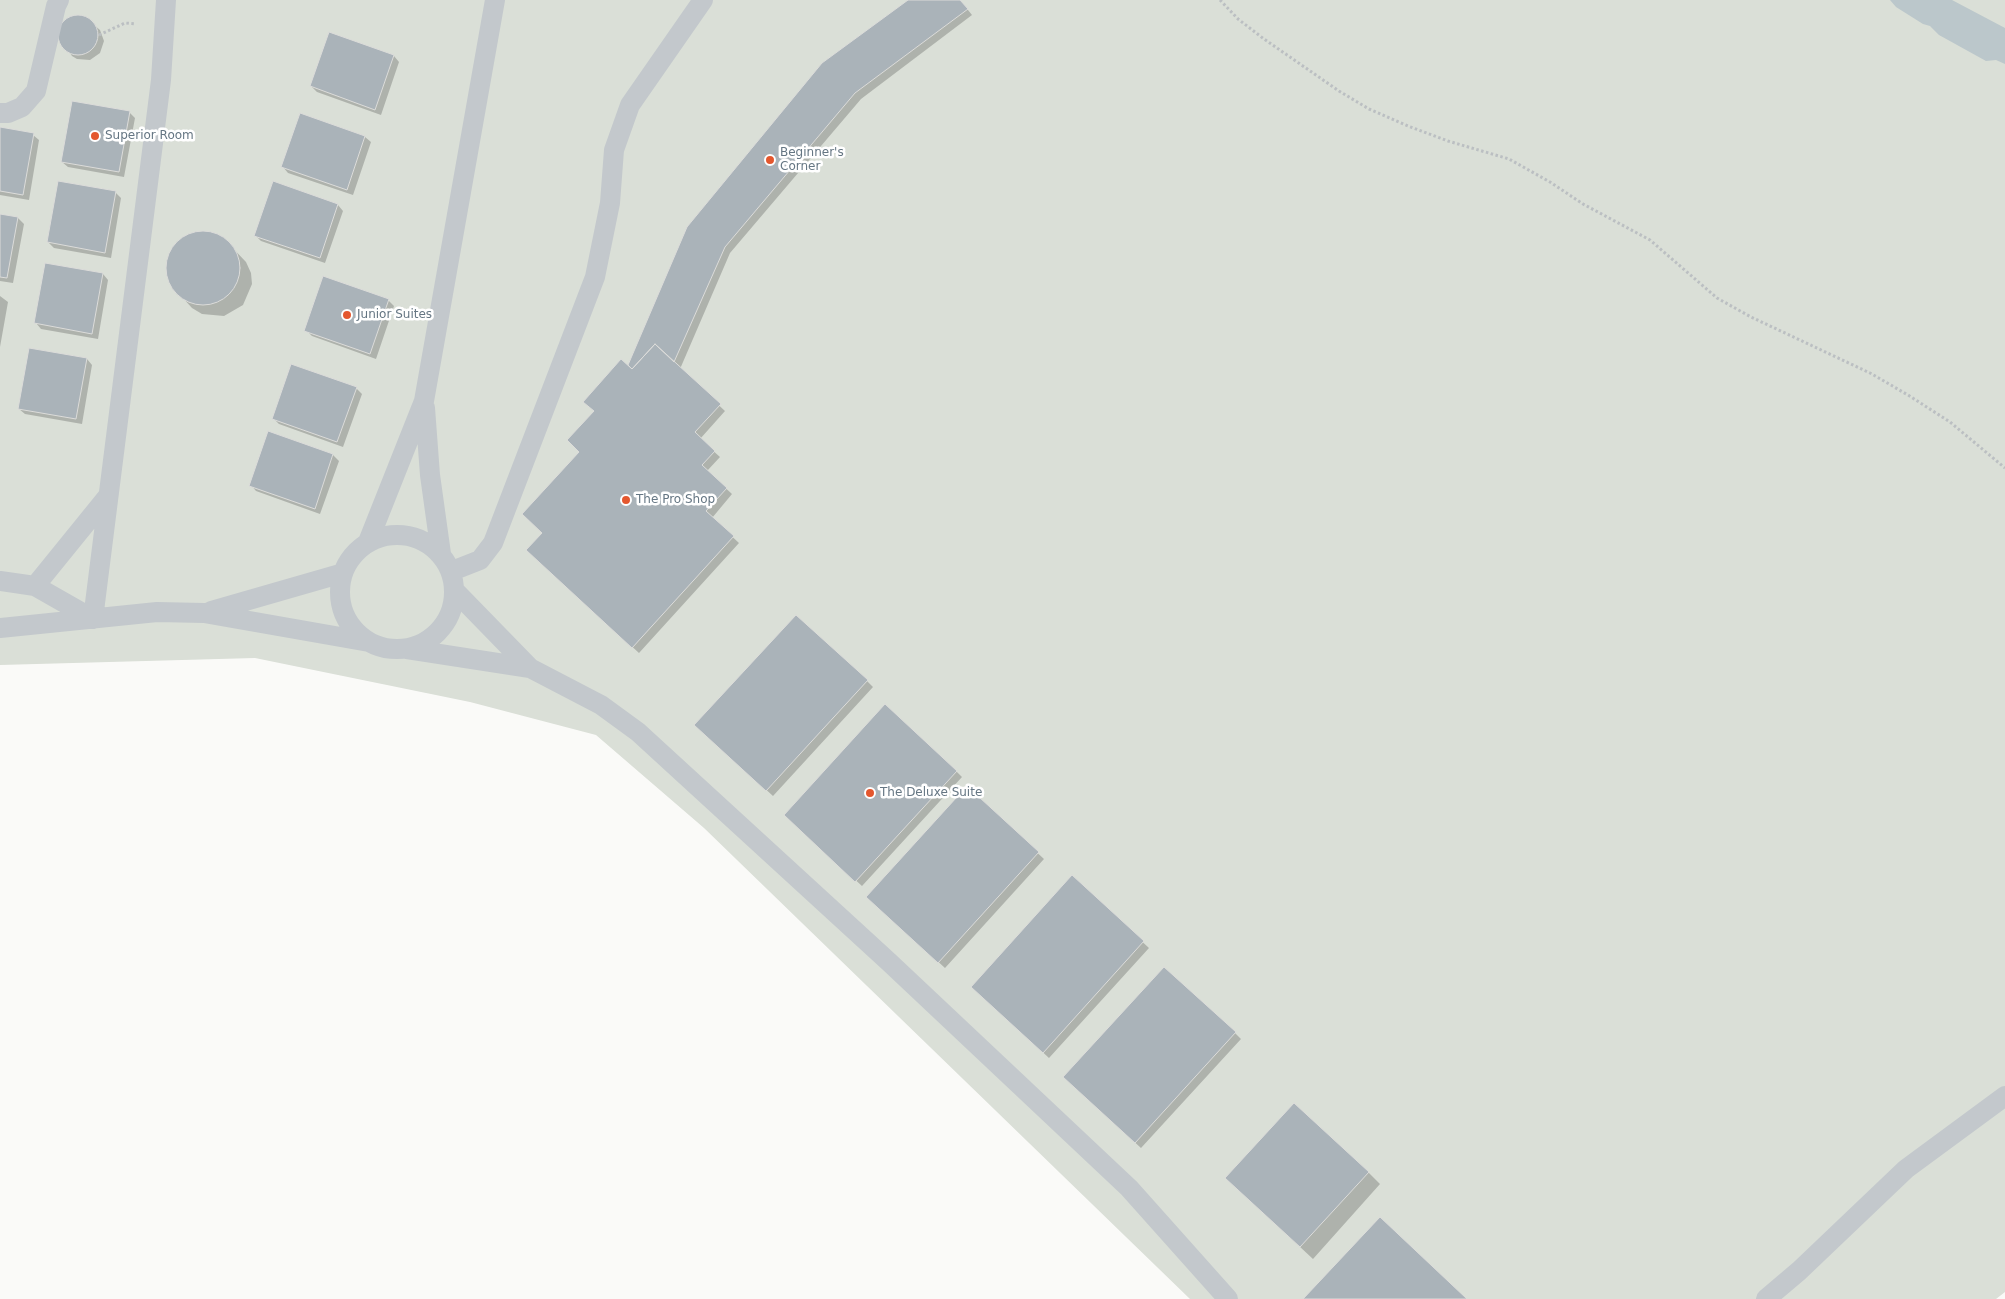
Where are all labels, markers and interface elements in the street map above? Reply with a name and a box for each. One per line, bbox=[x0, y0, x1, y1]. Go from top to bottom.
place label: Superior Room bbox=[105, 129, 194, 143]
marker: Superior Room bbox=[89, 130, 101, 142]
place label: Beginner's Corner bbox=[780, 146, 844, 174]
marker: Beginner's Corner bbox=[764, 154, 776, 166]
place label: Junior Suites bbox=[357, 308, 432, 322]
marker: Junior Suites bbox=[341, 309, 353, 321]
place label: The Pro Shop bbox=[636, 493, 715, 507]
marker: The Pro Shop bbox=[620, 494, 632, 506]
place label: The Deluxe Suite bbox=[880, 786, 982, 800]
marker: The Deluxe Suite bbox=[864, 787, 876, 799]

